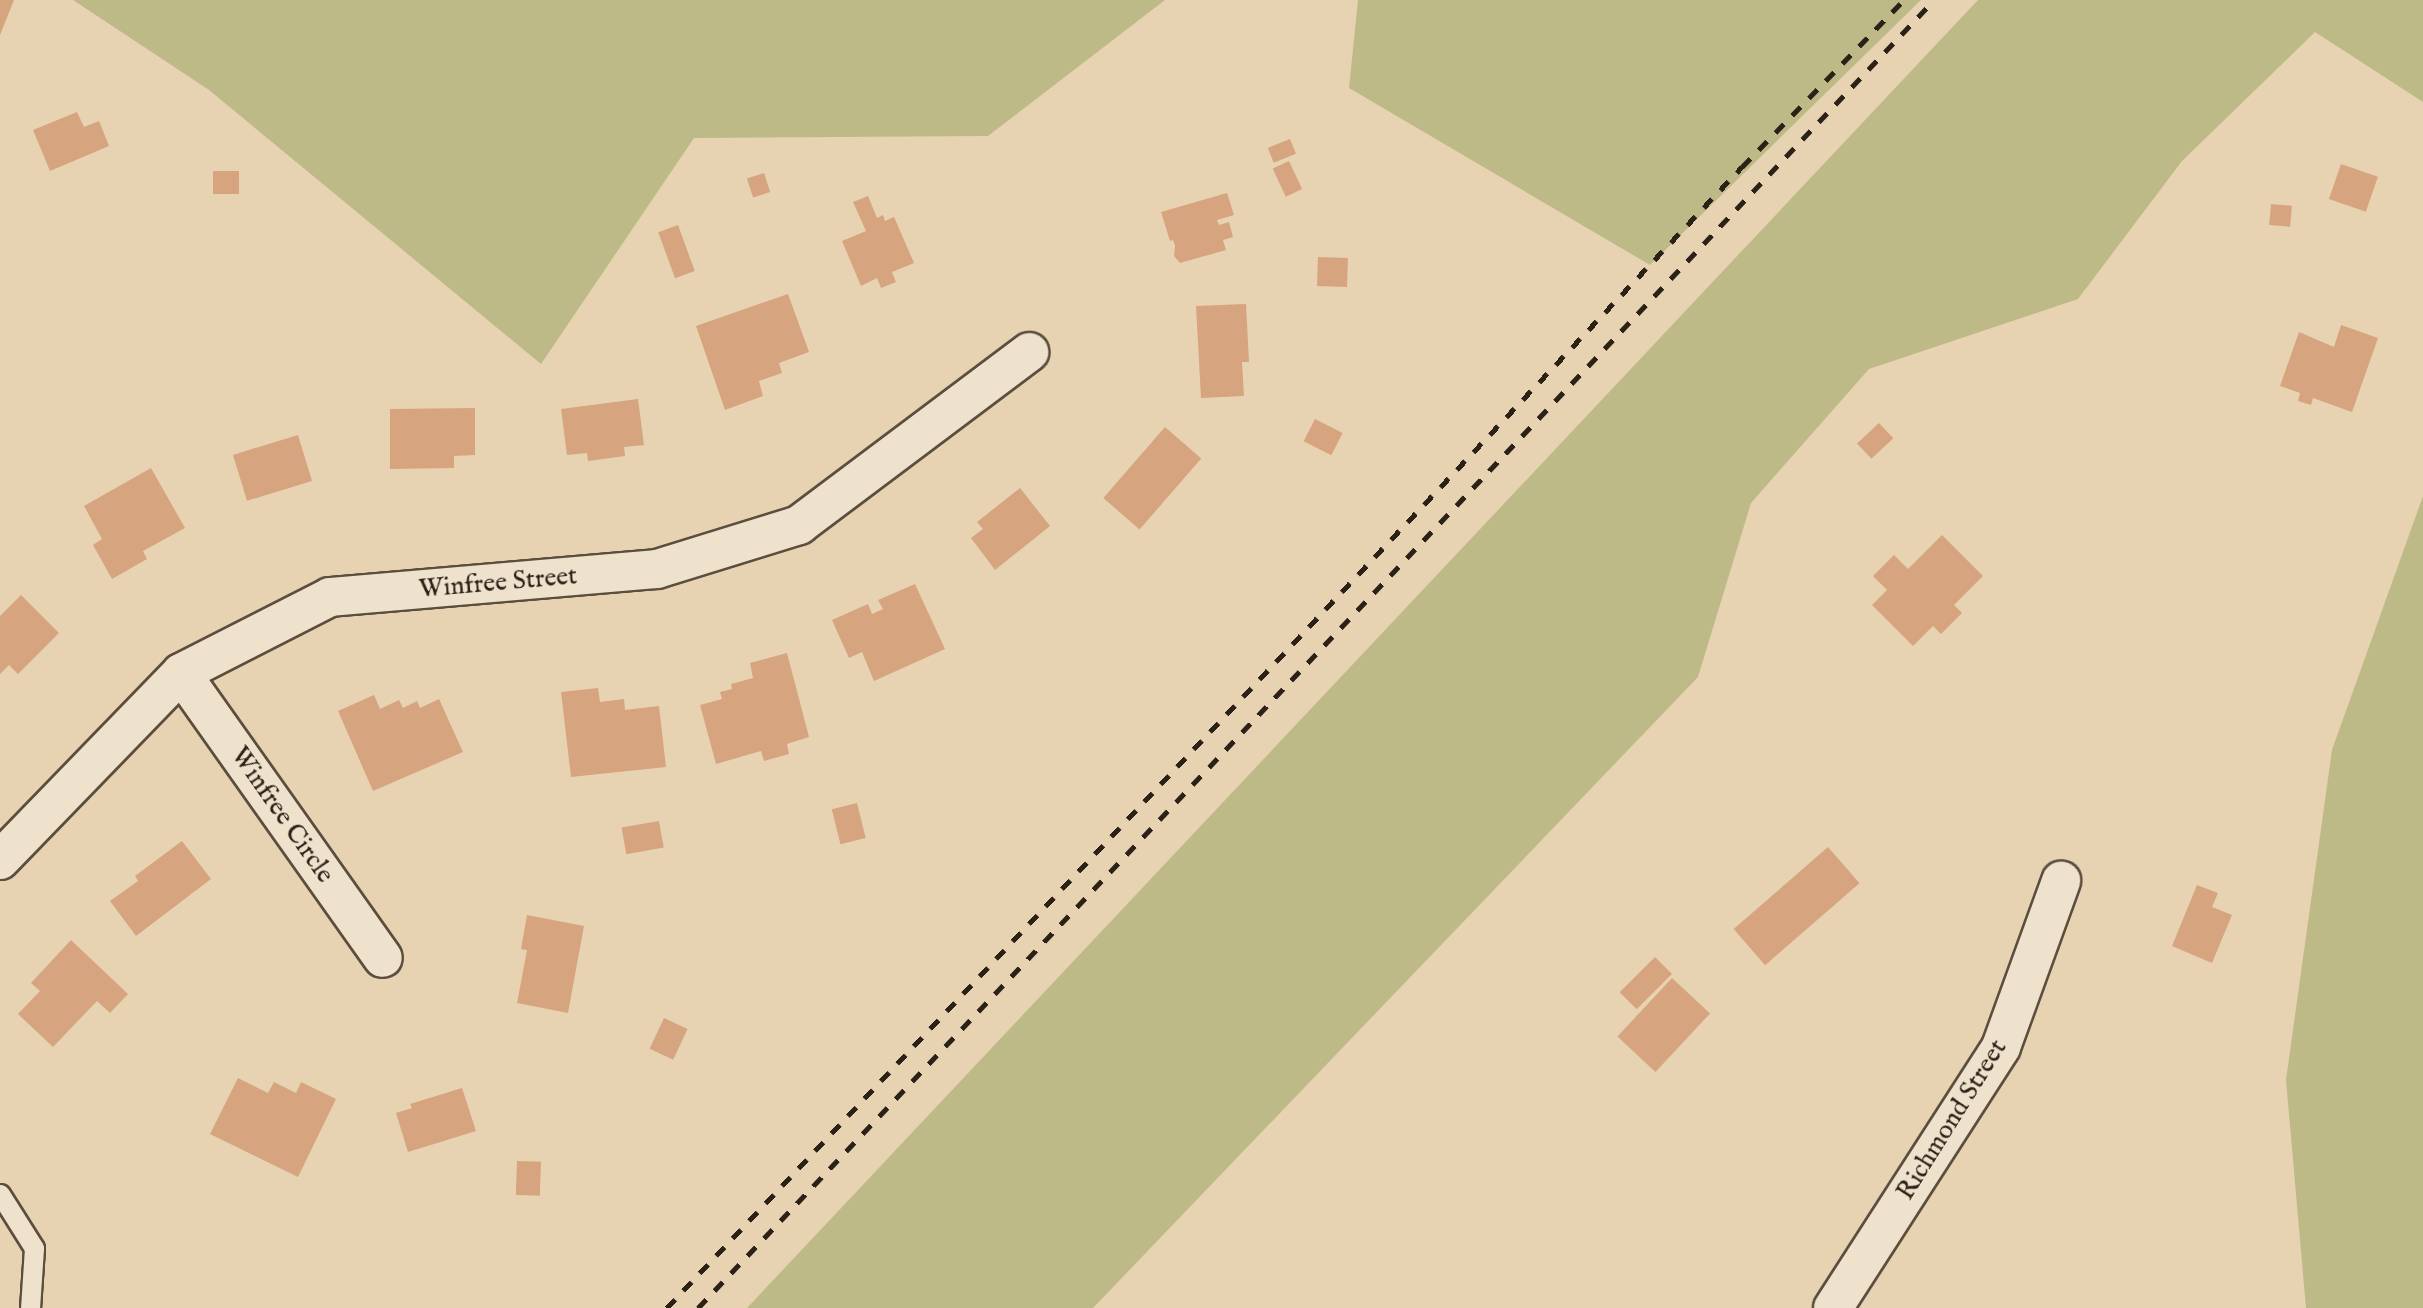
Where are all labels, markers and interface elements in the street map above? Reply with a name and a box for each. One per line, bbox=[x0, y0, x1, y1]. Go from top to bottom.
street label: Winfree Street bbox=[418, 561, 578, 605]
street label: Winfree Circle bbox=[224, 741, 340, 889]
street label: Richmond Street bbox=[1890, 1034, 2014, 1206]

